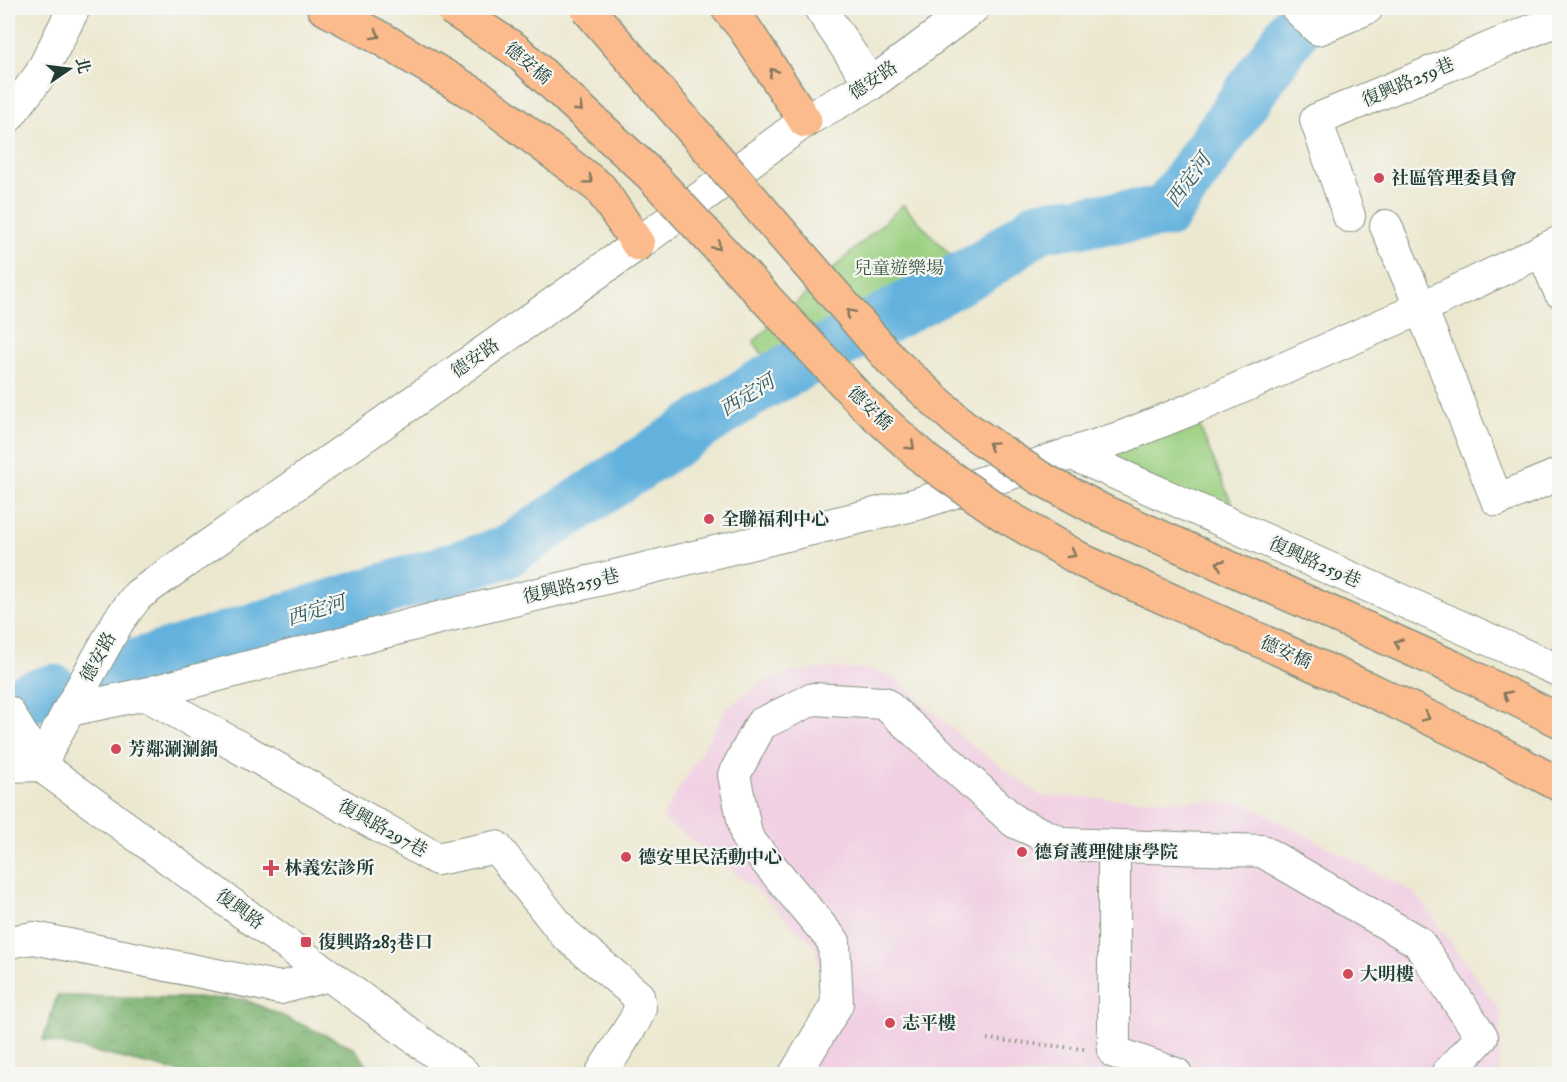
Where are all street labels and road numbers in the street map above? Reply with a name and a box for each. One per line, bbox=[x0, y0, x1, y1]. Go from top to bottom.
street label: 德安橋 bbox=[500, 37, 556, 90]
street label: 復興路259巷 bbox=[1359, 53, 1458, 112]
street label: 德安路 bbox=[844, 56, 902, 105]
street label: 德安路 bbox=[447, 334, 504, 383]
street label: 德安橋 bbox=[842, 381, 897, 435]
street label: 復興路259巷 bbox=[1265, 532, 1364, 593]
street label: 復興路259巷 bbox=[521, 564, 622, 609]
street label: 德安路 bbox=[75, 628, 122, 686]
street label: 德安橋 bbox=[1256, 631, 1315, 674]
street label: 復興路297巷 bbox=[334, 794, 431, 862]
street label: 復興路 bbox=[211, 884, 268, 935]

